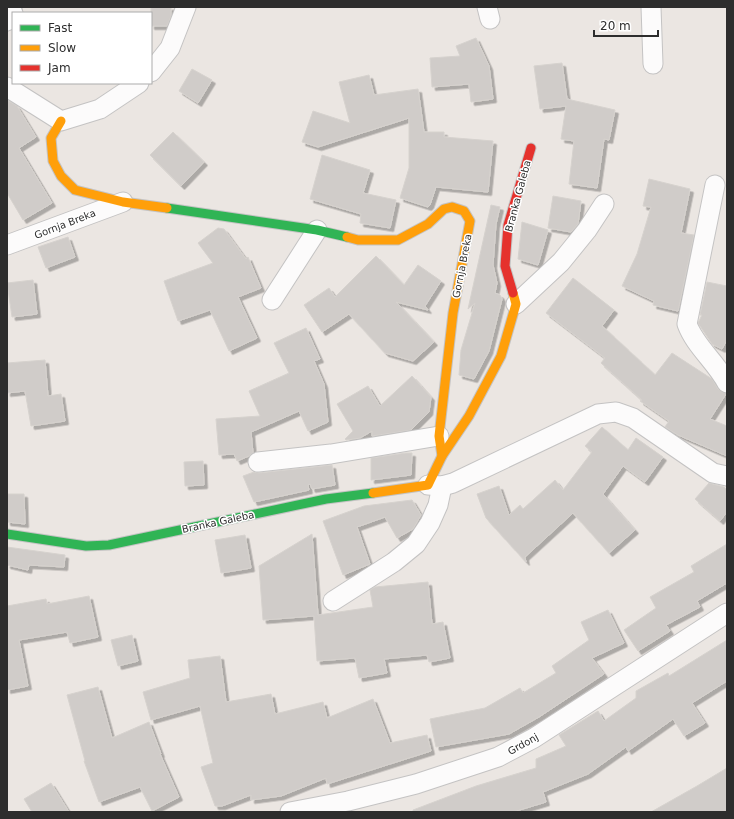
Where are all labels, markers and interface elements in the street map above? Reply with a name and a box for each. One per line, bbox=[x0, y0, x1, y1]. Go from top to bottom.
legend bbox=[12, 12, 152, 84]
scale bar bbox=[594, 12, 658, 38]
text: 20 m bbox=[600, 19, 631, 33]
text: Fast bbox=[48, 21, 72, 35]
text: Slow bbox=[48, 41, 76, 55]
text: Jam bbox=[47, 61, 71, 75]
street label: Branka Galeba bbox=[503, 159, 533, 233]
street label: Gornja Breka bbox=[33, 207, 97, 241]
street label: Gornja Breka bbox=[450, 233, 474, 299]
street label: Branka Galeba bbox=[181, 509, 255, 535]
street label: Grdonj bbox=[506, 731, 540, 757]

